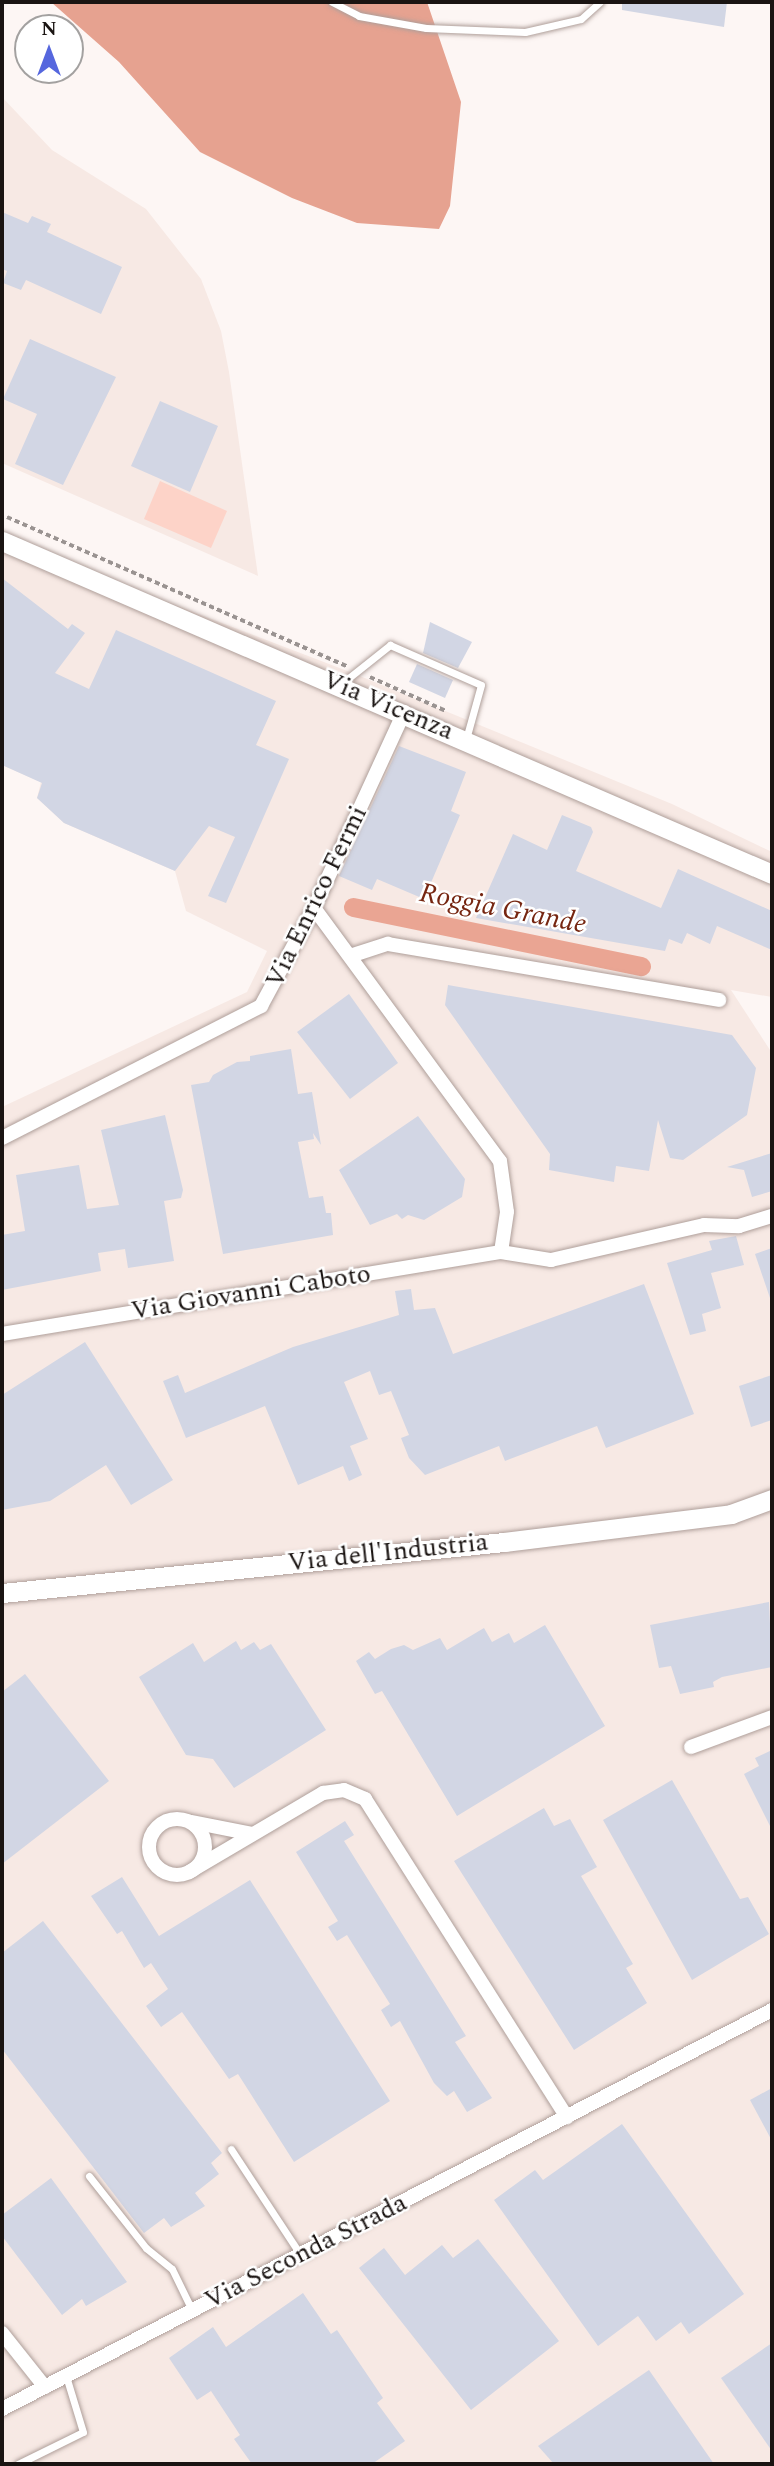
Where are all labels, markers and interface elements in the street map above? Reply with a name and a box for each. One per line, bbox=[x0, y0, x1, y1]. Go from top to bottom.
north arrow bbox=[14, 14, 84, 84]
text: N bbox=[41, 15, 57, 44]
street label: Via Vicenza bbox=[318, 664, 458, 748]
street label: Via Enrico Fermi bbox=[259, 801, 375, 993]
water label: Roggia Grande bbox=[417, 876, 589, 942]
street label: Via Giovanni Caboto bbox=[129, 1259, 373, 1327]
street label: Via dell'Industria bbox=[286, 1527, 490, 1579]
street label: Via Seconda Strada bbox=[200, 2187, 412, 2317]

